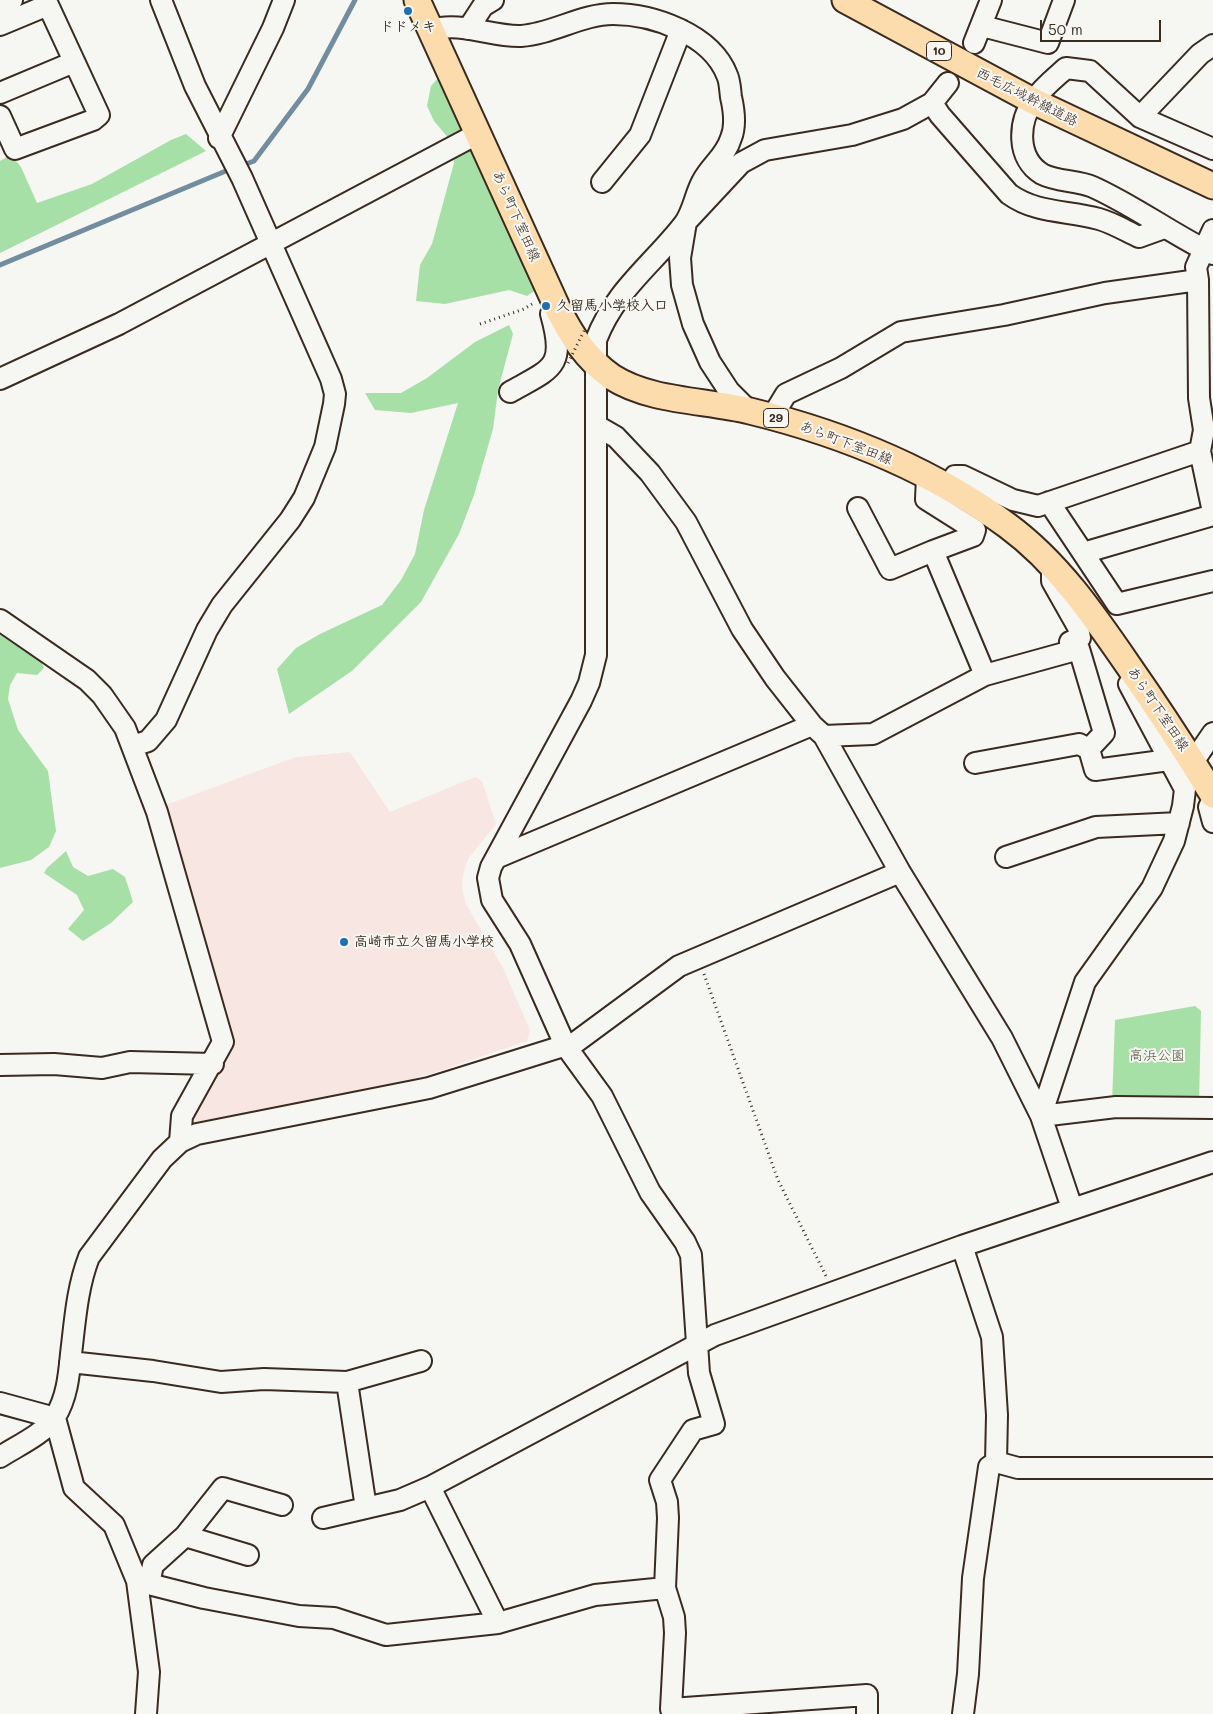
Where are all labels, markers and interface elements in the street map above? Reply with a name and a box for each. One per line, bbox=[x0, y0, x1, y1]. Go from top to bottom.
marker: ドドメキ bbox=[402, 5, 414, 17]
scale bar bbox=[1043, 10, 1164, 42]
place label: ドドメキ bbox=[380, 19, 436, 35]
text: 50 m bbox=[1048, 19, 1083, 39]
road number: 10 bbox=[926, 41, 952, 60]
street label: 西毛広域幹線道路 bbox=[973, 64, 1081, 130]
street label: あら町下室田線 bbox=[488, 168, 544, 264]
place label: 久留馬小学校入口 bbox=[556, 298, 668, 314]
marker: 久留馬小学校入口 bbox=[540, 300, 552, 312]
road number: 29 bbox=[764, 408, 788, 428]
street label: あら町下室田線 bbox=[797, 418, 895, 468]
street label: あら町下室田線 bbox=[1124, 664, 1192, 754]
place label: 高崎市立久留馬小学校 bbox=[354, 934, 494, 950]
marker: 高崎市立久留馬小学校 bbox=[338, 936, 350, 948]
park label: 高浜公園 bbox=[1129, 1048, 1185, 1064]

